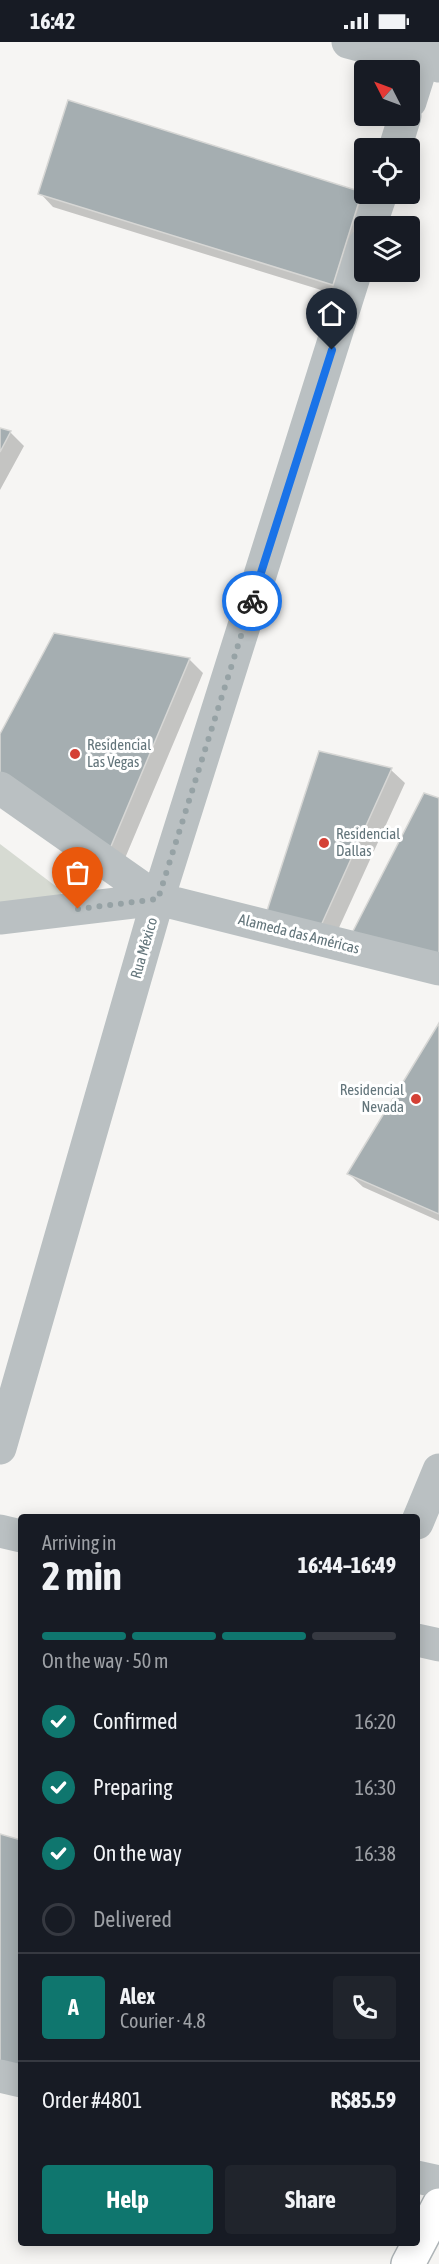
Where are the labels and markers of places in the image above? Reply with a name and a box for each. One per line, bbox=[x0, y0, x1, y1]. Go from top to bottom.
pin bbox=[306, 288, 357, 350]
place label: Residencial Las Vegas bbox=[87, 736, 151, 770]
marker: Residencial Las Vegas bbox=[68, 747, 82, 761]
place label: Residencial Dallas bbox=[336, 825, 400, 859]
marker: Residencial Dallas bbox=[317, 836, 331, 850]
pin bbox=[52, 847, 103, 909]
place label: Residencial Nevada bbox=[340, 1081, 404, 1115]
marker: Residencial Nevada bbox=[409, 1092, 423, 1106]

